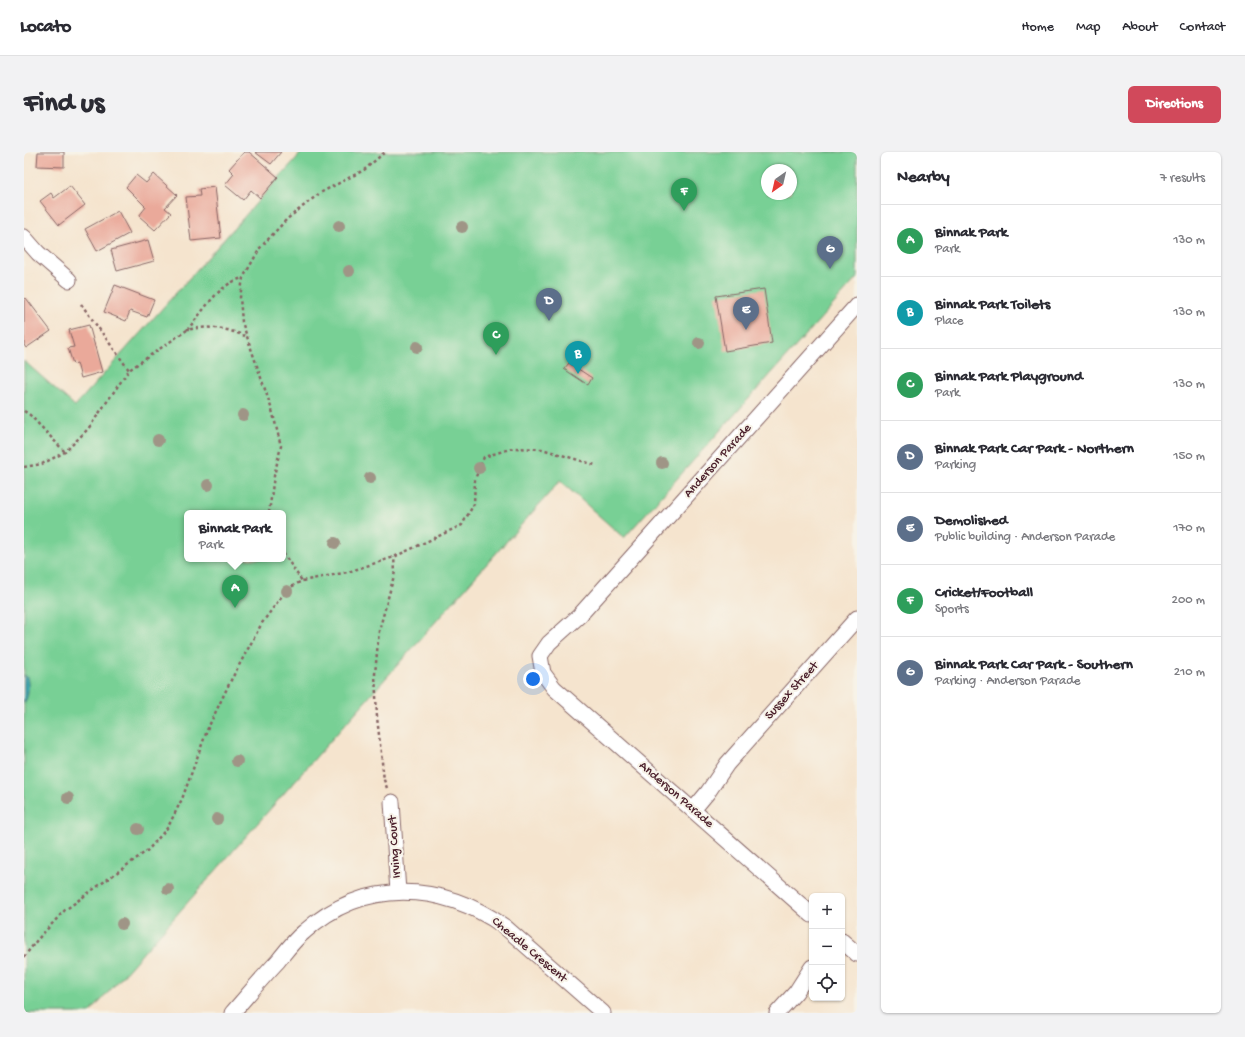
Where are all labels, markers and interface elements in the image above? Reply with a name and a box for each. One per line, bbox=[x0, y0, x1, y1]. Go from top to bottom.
text: Locato bbox=[20, 16, 71, 39]
text: Home bbox=[1022, 19, 1054, 36]
text: Map bbox=[1076, 19, 1100, 36]
text: About bbox=[1122, 19, 1158, 36]
text: Contact bbox=[1180, 19, 1225, 36]
button: Directions bbox=[1128, 86, 1221, 123]
text: Find us bbox=[24, 88, 104, 121]
north arrow bbox=[761, 164, 797, 200]
text: Nearby bbox=[897, 168, 950, 188]
text: 7 results bbox=[1160, 171, 1205, 186]
pin: F bbox=[671, 178, 697, 211]
text: Binnak Park bbox=[935, 224, 1007, 242]
text: A bbox=[906, 233, 914, 248]
text: 130 m bbox=[1173, 233, 1205, 248]
pin: G bbox=[817, 236, 843, 269]
text: Park bbox=[935, 242, 960, 257]
pin: D bbox=[536, 288, 562, 321]
text: Binnak Park Toilets bbox=[935, 296, 1050, 314]
pin: E bbox=[733, 297, 759, 330]
text: B bbox=[907, 305, 913, 320]
text: 130 m bbox=[1173, 305, 1205, 320]
text: Place bbox=[935, 314, 963, 329]
pin: C bbox=[483, 322, 509, 355]
pin: B bbox=[565, 341, 591, 374]
text: Binnak Park Playground bbox=[935, 368, 1083, 386]
text: C bbox=[906, 377, 914, 392]
text: 130 m bbox=[1173, 377, 1205, 392]
text: Park bbox=[935, 386, 960, 401]
street label: Anderson Parade bbox=[681, 421, 755, 501]
text: Binnak Park Car Park - Northern bbox=[935, 440, 1134, 458]
text: D bbox=[906, 449, 914, 464]
text: 150 m bbox=[1173, 449, 1205, 464]
text: Parking bbox=[935, 458, 976, 473]
popup bbox=[184, 510, 286, 562]
text: Demolished bbox=[935, 512, 1008, 530]
text: Binnak Park bbox=[199, 520, 271, 538]
text: E bbox=[906, 521, 914, 536]
text: 170 m bbox=[1173, 521, 1205, 536]
text: Public building · Anderson Parade bbox=[935, 530, 1115, 545]
text: Park bbox=[199, 538, 224, 553]
pin: A bbox=[222, 575, 248, 608]
text: Cricket/Football bbox=[935, 584, 1033, 602]
text: F bbox=[907, 593, 913, 608]
text: 200 m bbox=[1172, 593, 1205, 608]
text: Sports bbox=[935, 602, 969, 617]
text: Binnak Park Car Park - Southern bbox=[935, 656, 1133, 674]
street label: Sussex Street bbox=[762, 658, 823, 723]
text: G bbox=[906, 665, 914, 680]
text: 210 m bbox=[1174, 665, 1205, 680]
your location bbox=[523, 669, 543, 689]
text: Parking · Anderson Parade bbox=[935, 674, 1081, 689]
street label: Anderson Parade bbox=[636, 758, 717, 832]
street label: Irving Court bbox=[385, 814, 405, 879]
map controls bbox=[809, 893, 845, 1001]
button: + bbox=[809, 893, 845, 929]
street label: Cheadle Crescent bbox=[488, 914, 571, 987]
button: − bbox=[809, 929, 845, 965]
button: locate bbox=[809, 965, 845, 1001]

